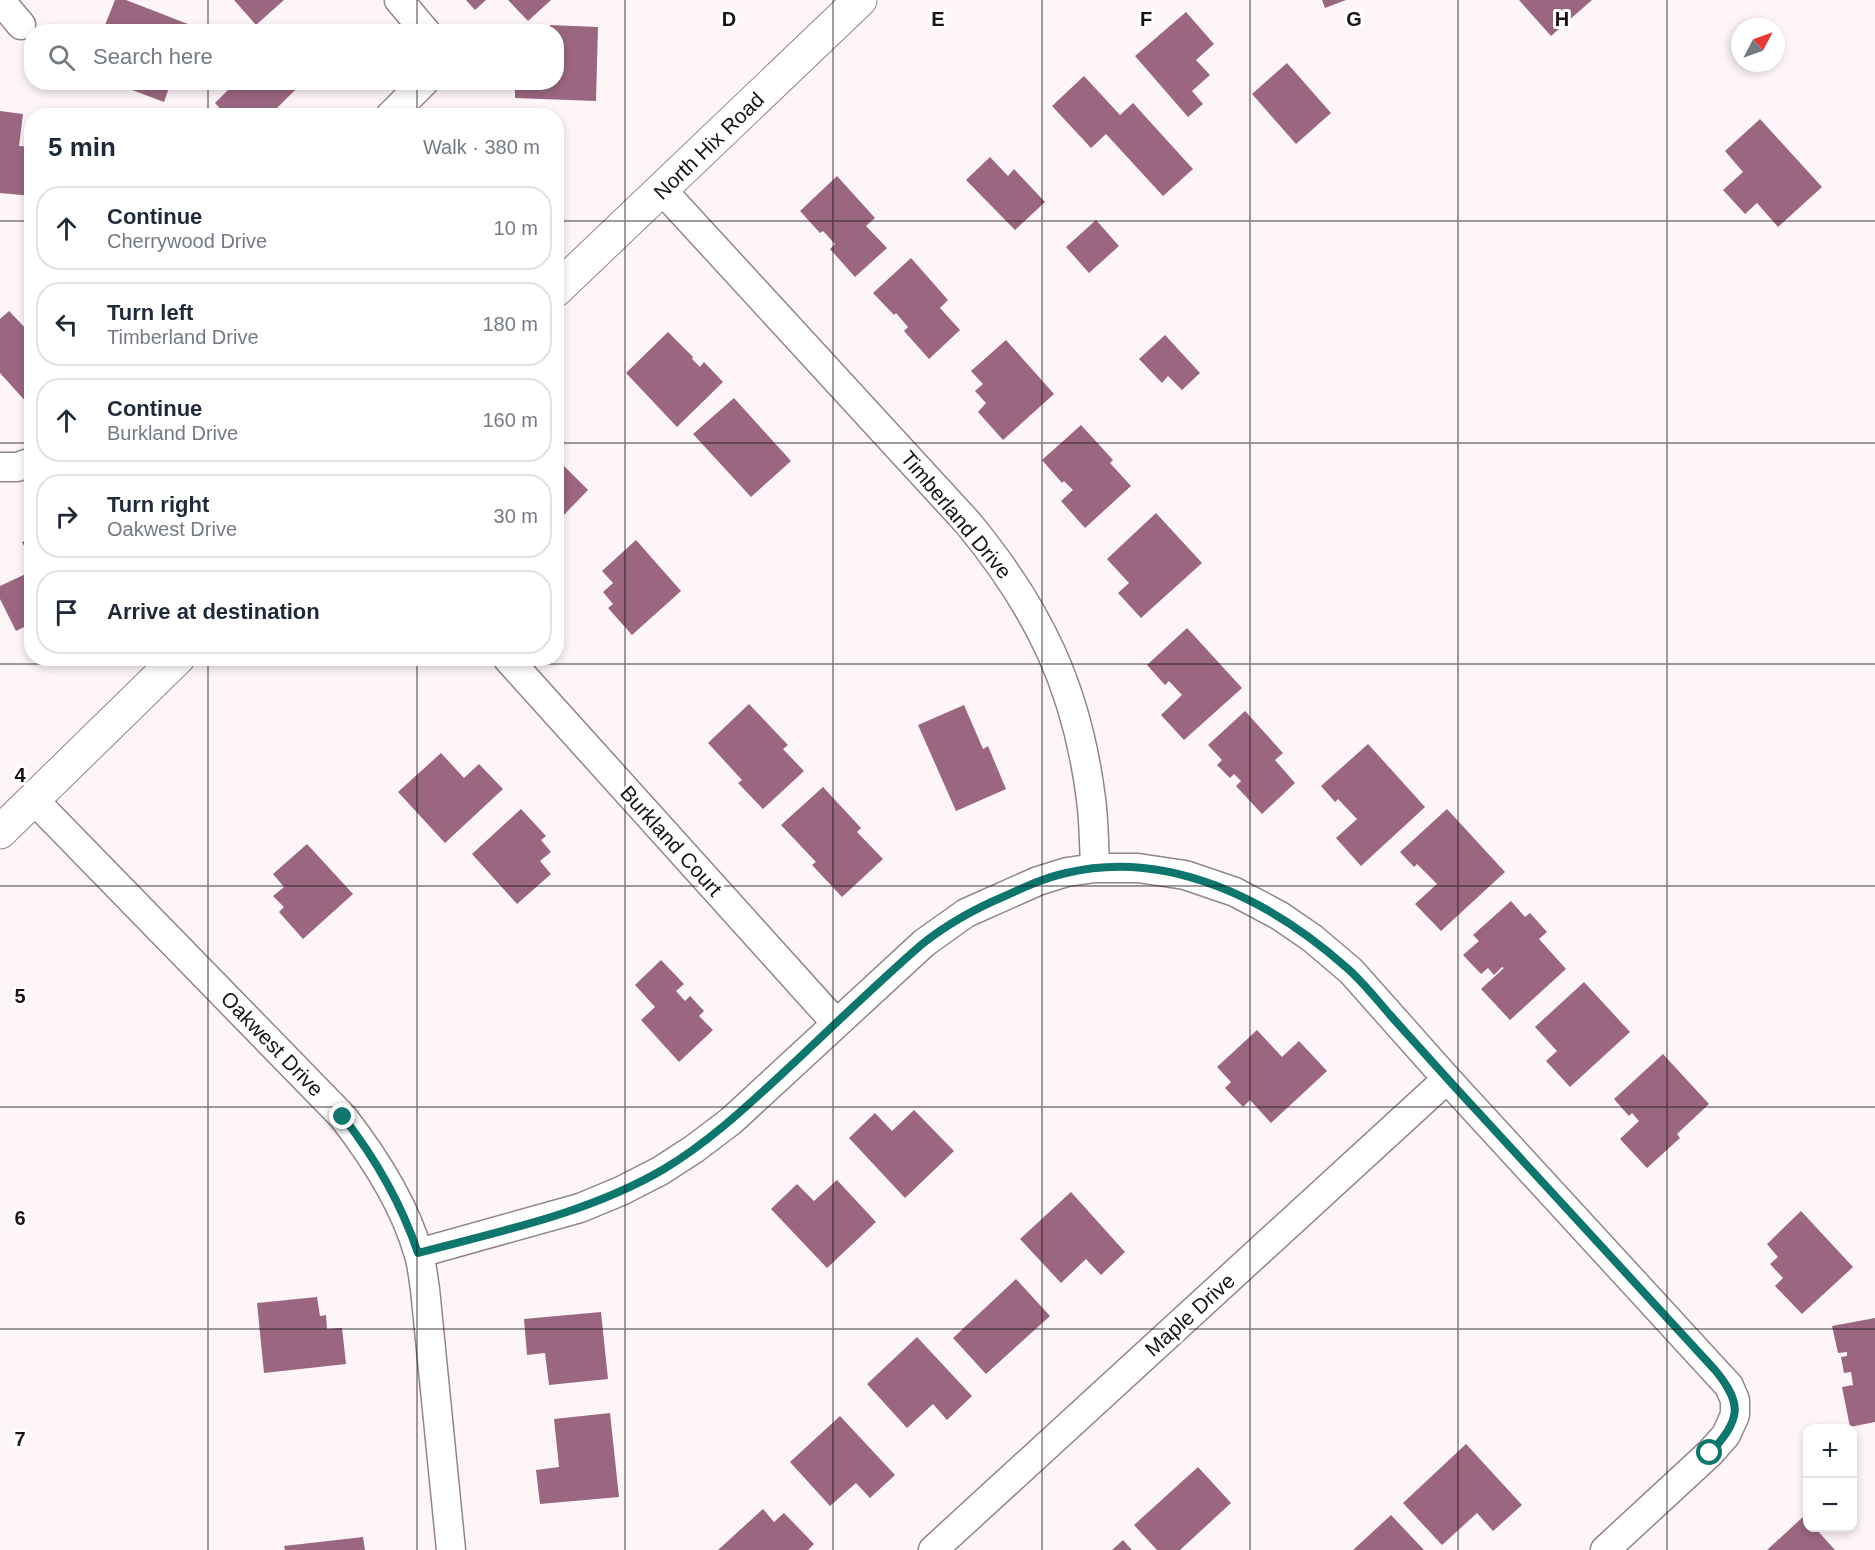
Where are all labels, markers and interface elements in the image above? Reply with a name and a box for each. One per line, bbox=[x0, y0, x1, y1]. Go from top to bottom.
text: D bbox=[722, 8, 736, 30]
text: E bbox=[931, 8, 945, 30]
text: F bbox=[1140, 8, 1152, 30]
text: G bbox=[1346, 8, 1362, 30]
text: H bbox=[1555, 8, 1569, 30]
north arrow bbox=[1731, 18, 1785, 72]
search box bbox=[24, 24, 564, 90]
icon: search bbox=[45, 41, 78, 74]
text: Search here bbox=[93, 44, 213, 69]
street label: North Hix Road bbox=[649, 88, 768, 204]
text: 5 min bbox=[48, 132, 116, 162]
text: Walk · 380 m bbox=[423, 136, 540, 158]
text: Continue bbox=[107, 204, 202, 229]
icon: ahead bbox=[50, 212, 83, 245]
text: 10 m bbox=[494, 217, 538, 239]
text: Cherrywood Drive bbox=[107, 230, 267, 252]
text: Turn left bbox=[107, 300, 193, 325]
icon: left bbox=[50, 308, 83, 341]
text: 180 m bbox=[482, 313, 538, 335]
text: Timberland Drive bbox=[107, 326, 259, 348]
text: Continue bbox=[107, 396, 202, 421]
icon: ahead bbox=[50, 404, 83, 437]
text: 160 m bbox=[482, 409, 538, 431]
text: Burkland Drive bbox=[107, 422, 238, 444]
street label: Timberland Drive bbox=[896, 446, 1016, 583]
text: Turn right bbox=[107, 492, 209, 517]
icon: right bbox=[50, 500, 83, 533]
text: 30 m bbox=[494, 505, 538, 527]
text: Oakwest Drive bbox=[107, 518, 237, 540]
icon: arrive bbox=[50, 596, 83, 629]
text: Arrive at destination bbox=[107, 599, 320, 624]
text: 4 bbox=[14, 764, 26, 786]
street label: Burkland Court bbox=[616, 781, 727, 901]
text: 5 bbox=[14, 985, 26, 1007]
street label: Oakwest Drive bbox=[217, 987, 328, 1101]
route end bbox=[329, 1103, 355, 1129]
text: 6 bbox=[14, 1207, 26, 1229]
street label: Maple Drive bbox=[1140, 1269, 1239, 1361]
map controls bbox=[1803, 1424, 1857, 1532]
button: + bbox=[1803, 1424, 1857, 1478]
text: 7 bbox=[14, 1428, 26, 1450]
route start bbox=[1696, 1439, 1722, 1465]
button: − bbox=[1803, 1478, 1857, 1532]

